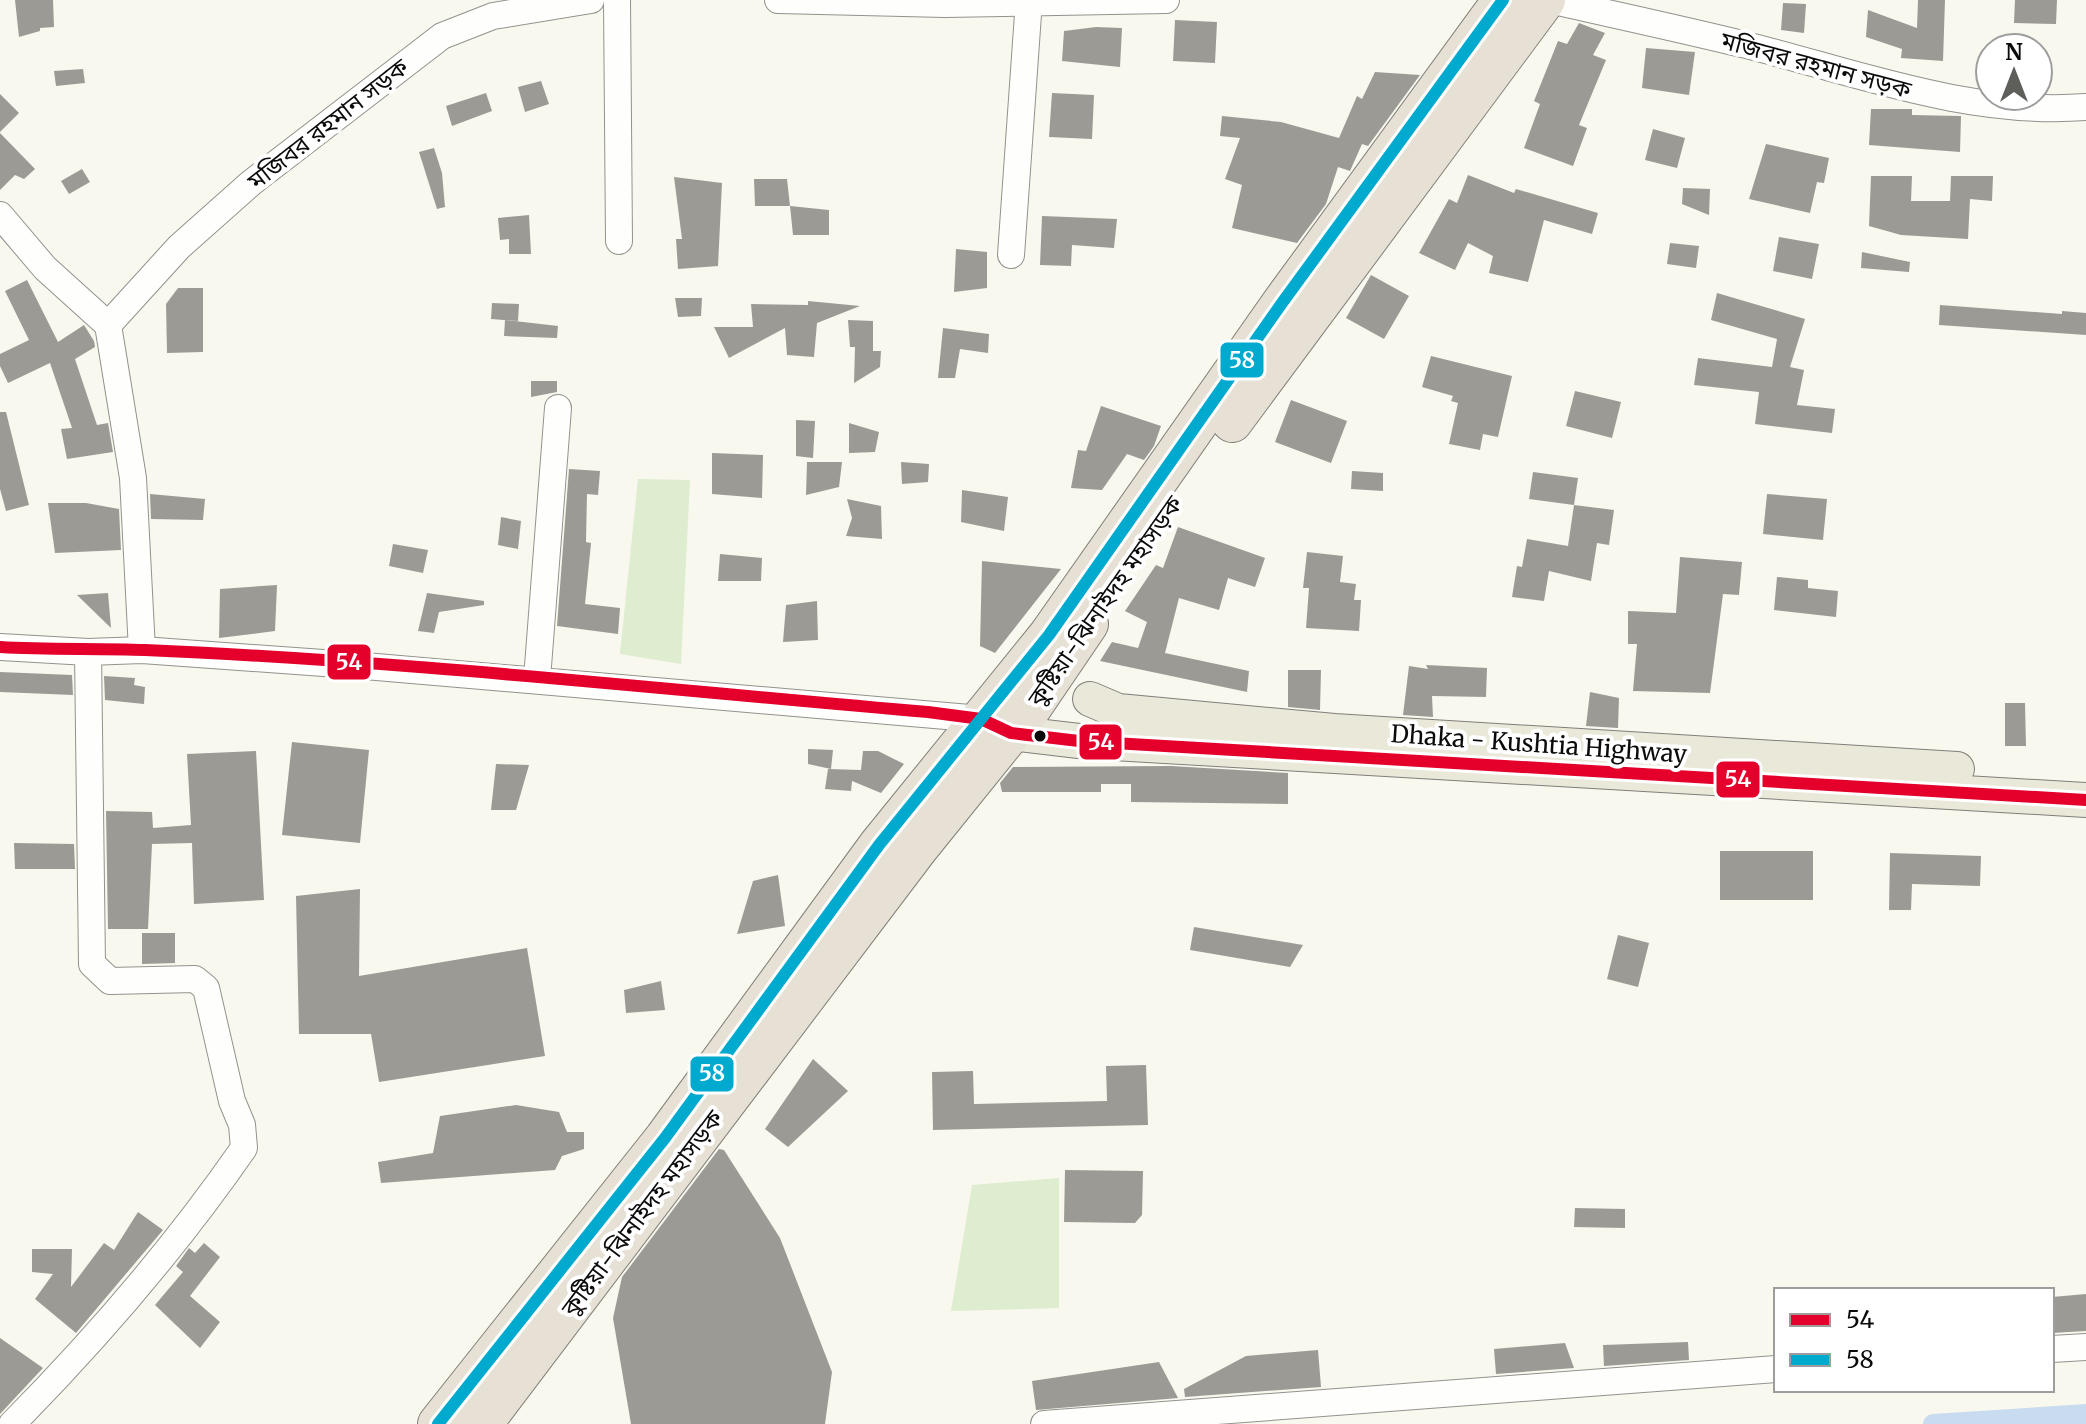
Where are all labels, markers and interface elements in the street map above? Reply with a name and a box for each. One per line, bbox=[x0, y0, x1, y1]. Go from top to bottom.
street label: মজিবর রহমান সড়ক bbox=[1716, 24, 1915, 105]
north arrow bbox=[1974, 32, 2054, 112]
text: N bbox=[2005, 38, 2023, 66]
street label: মজিবর রহমান সড়ক bbox=[241, 51, 415, 197]
line badge: 58 bbox=[1219, 341, 1265, 379]
text: 58 bbox=[1229, 346, 1255, 374]
street label: কুষ্টিয়া-ঝিনাইদহ মহাসড়ক bbox=[1020, 489, 1190, 713]
line badge: 54 bbox=[326, 643, 372, 681]
text: 54 bbox=[336, 648, 362, 676]
street label: Dhaka - Kushtia Highway bbox=[1390, 718, 1688, 770]
line badge: 54 bbox=[1078, 723, 1123, 761]
unlabelled marker bbox=[1032, 728, 1048, 744]
text: 54 bbox=[1088, 728, 1114, 756]
line badge: 54 bbox=[1715, 760, 1761, 799]
text: 54 bbox=[1725, 765, 1751, 793]
line badge: 58 bbox=[689, 1055, 735, 1093]
text: 58 bbox=[699, 1059, 725, 1087]
street label: কুষ্টিয়া-ঝিনাইদহ মহাসড়ক bbox=[554, 1103, 730, 1323]
legend bbox=[1774, 1288, 2054, 1392]
text: 54 bbox=[1846, 1304, 1875, 1335]
text: 58 bbox=[1846, 1344, 1874, 1375]

